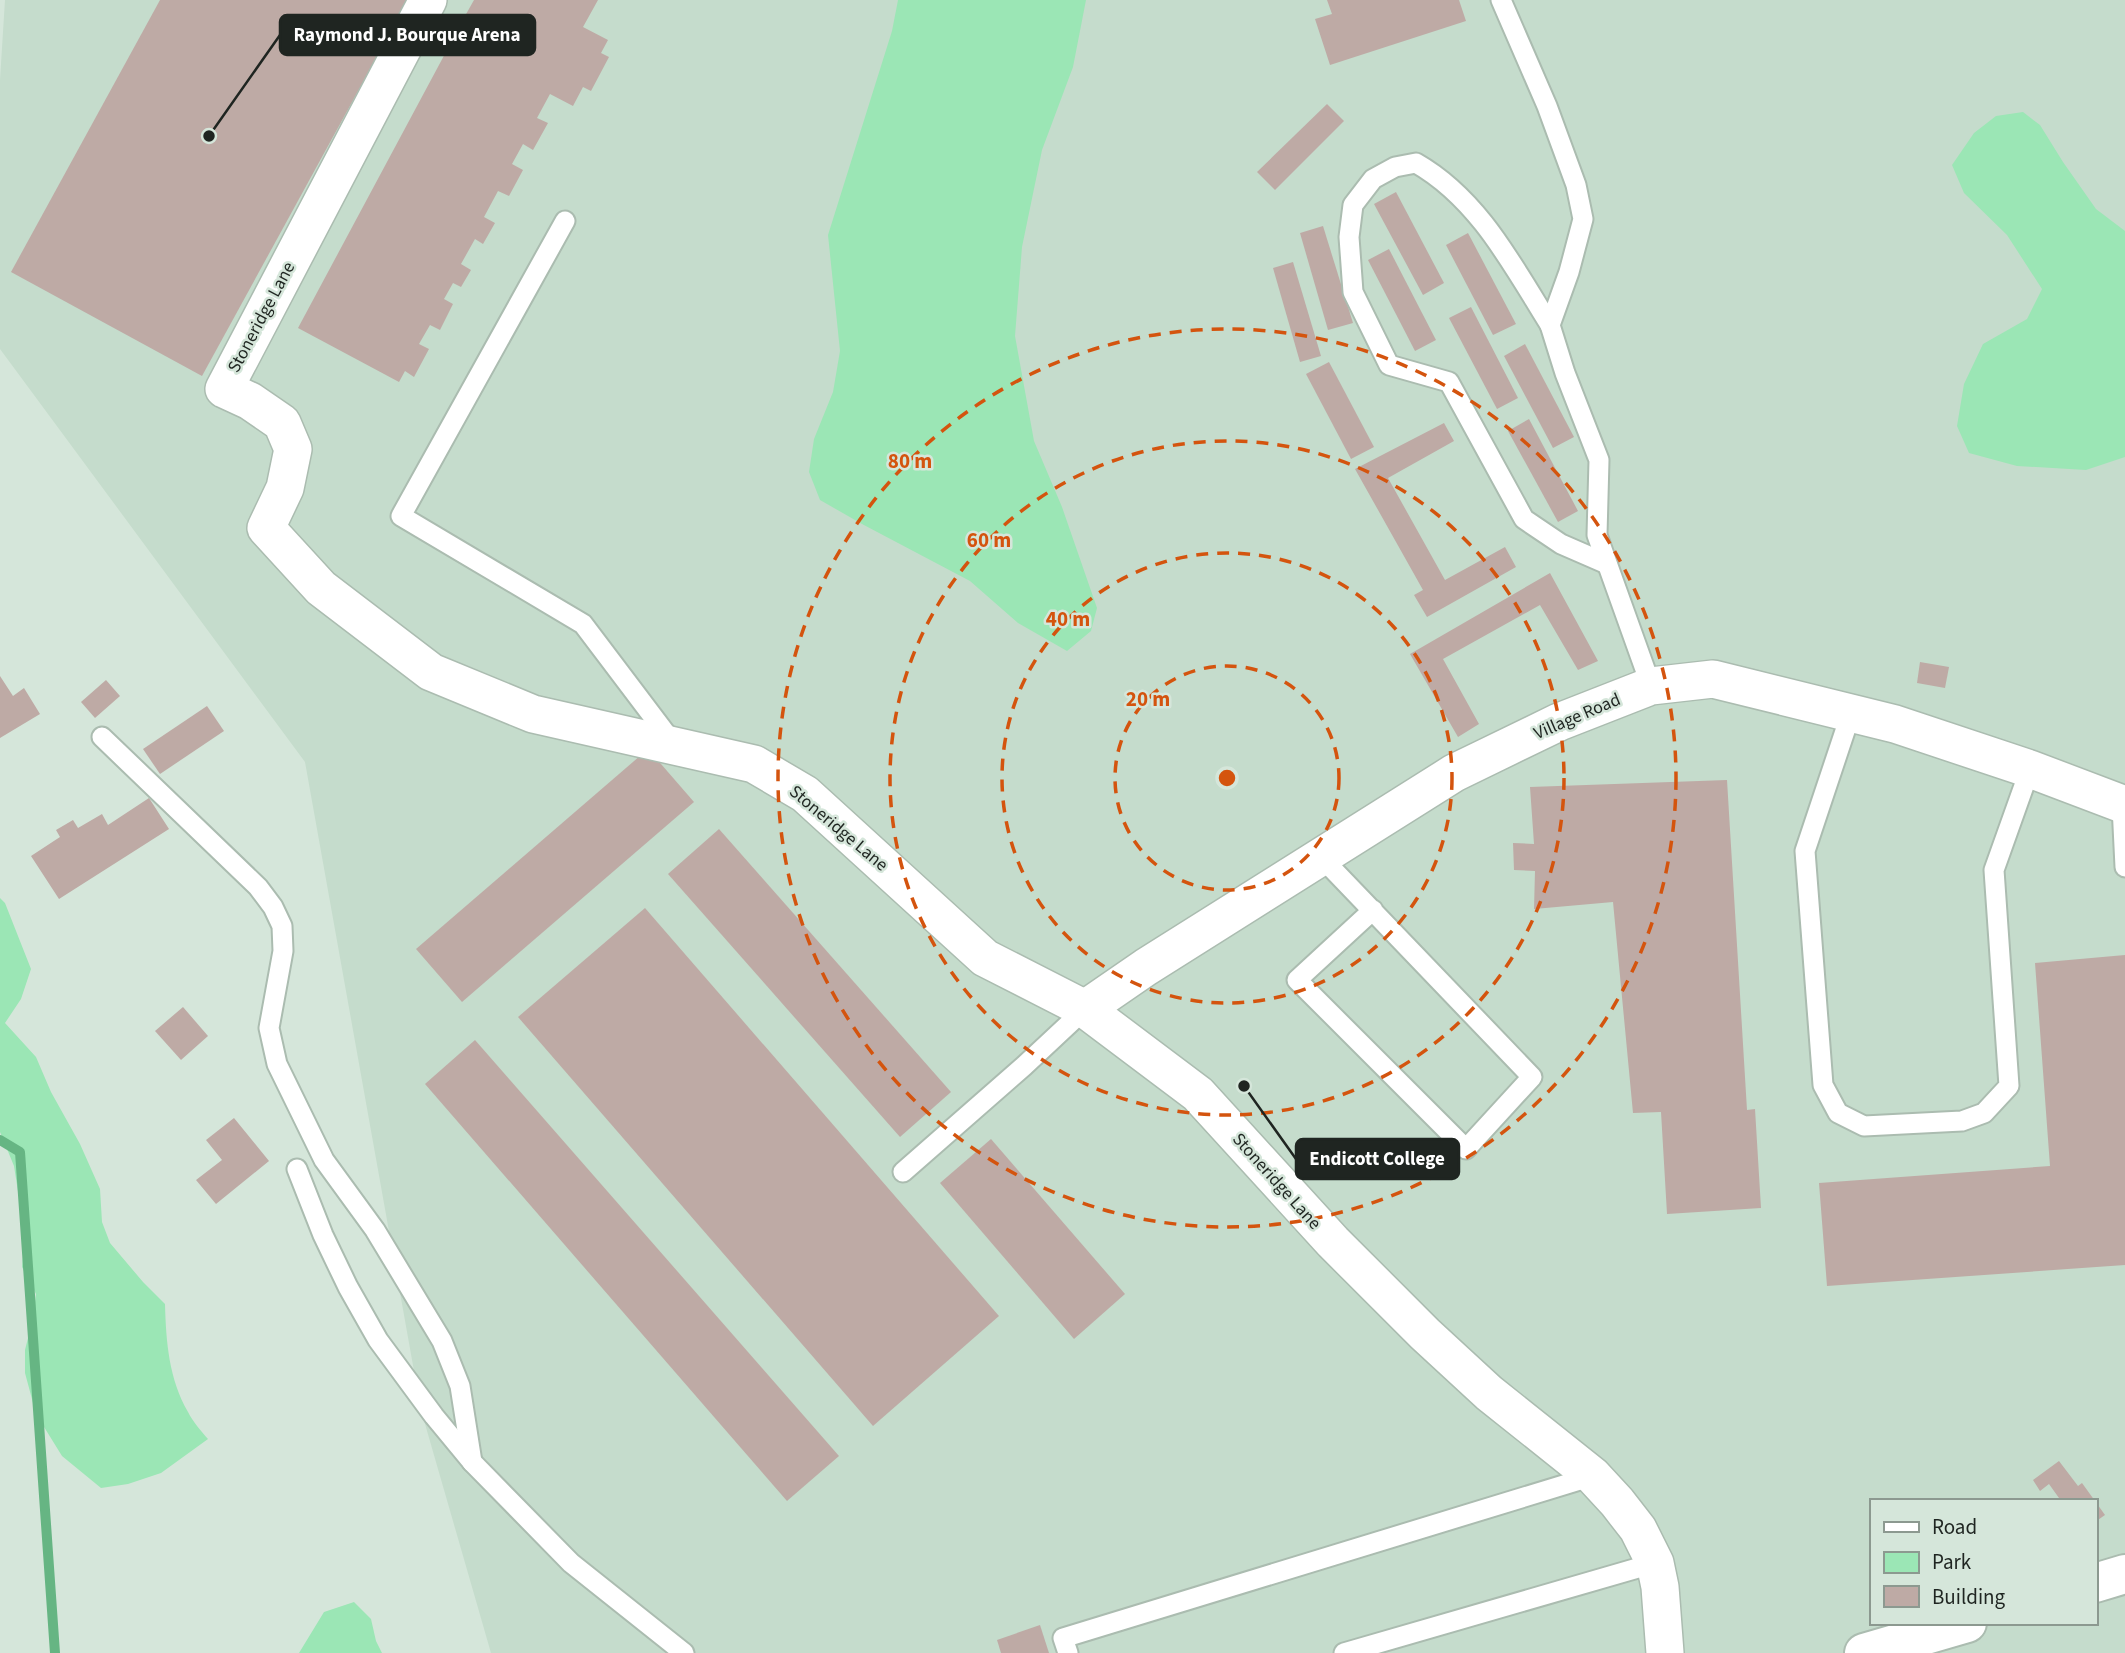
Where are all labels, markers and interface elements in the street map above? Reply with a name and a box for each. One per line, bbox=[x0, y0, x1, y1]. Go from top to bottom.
callout: Raymond J. Bourque Arena bbox=[280, 15, 535, 55]
text: Raymond J. Bourque Arena bbox=[294, 22, 520, 49]
street label: Stoneridge Lane bbox=[222, 257, 301, 377]
text: 80 m bbox=[888, 446, 932, 476]
text: 60 m bbox=[967, 525, 1011, 555]
text: 40 m bbox=[1046, 604, 1090, 634]
text: 20 m bbox=[1126, 684, 1170, 714]
street label: Village Road bbox=[1530, 687, 1624, 746]
centre of rings bbox=[1215, 766, 1239, 790]
street label: Stoneridge Lane bbox=[784, 780, 894, 877]
street label: Stoneridge Lane bbox=[1226, 1128, 1327, 1235]
callout: Endicott College bbox=[1296, 1139, 1459, 1179]
text: Endicott College bbox=[1309, 1146, 1445, 1173]
legend bbox=[1870, 1499, 2097, 1625]
text: Road bbox=[1932, 1512, 1977, 1542]
text: Park bbox=[1932, 1547, 1972, 1577]
text: Building bbox=[1932, 1582, 2006, 1612]

